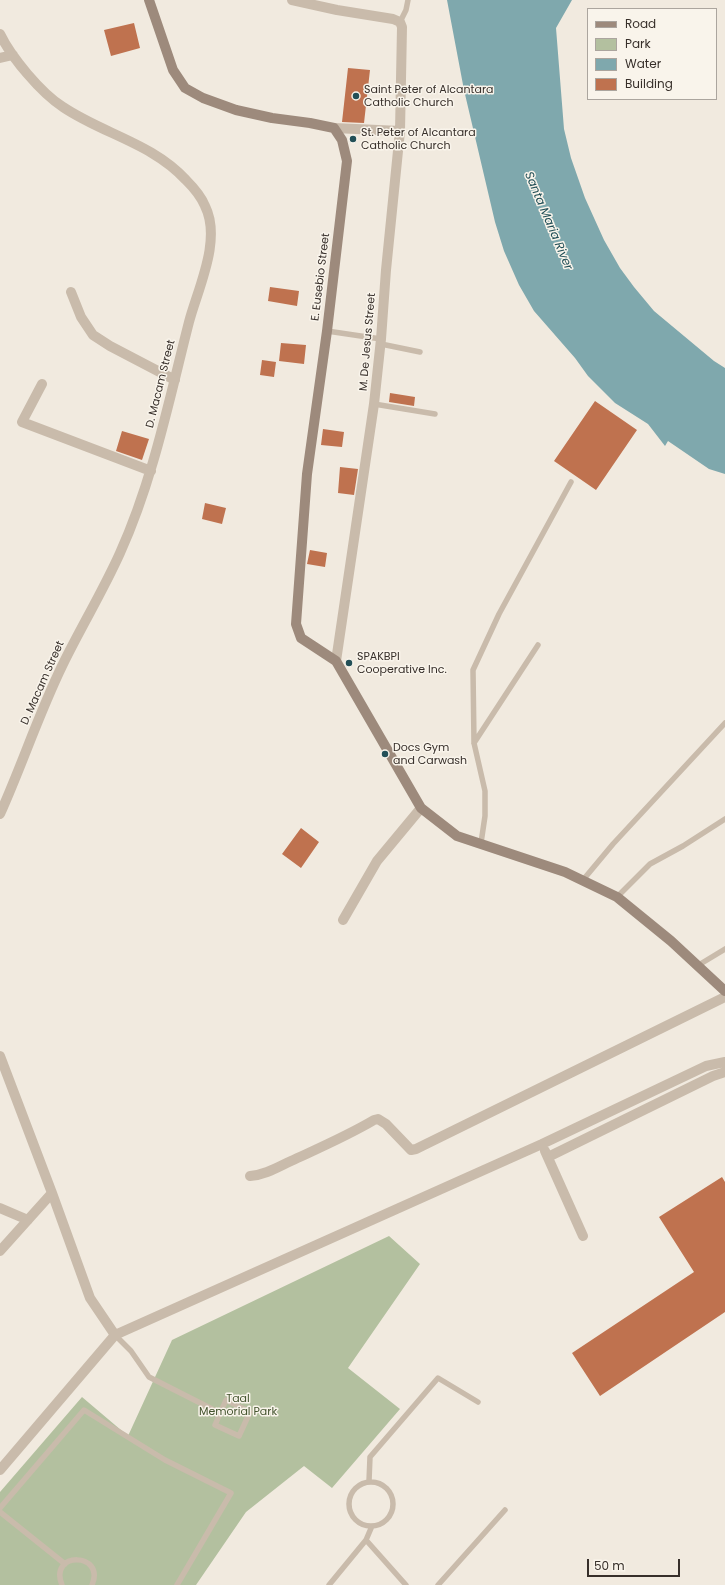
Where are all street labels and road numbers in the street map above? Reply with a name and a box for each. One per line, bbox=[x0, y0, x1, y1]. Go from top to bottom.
street label: E. Eusebio Street bbox=[309, 232, 333, 322]
street label: M. De Jesus Street bbox=[357, 292, 379, 392]
street label: D. Macam Street bbox=[144, 338, 178, 430]
street label: D. Macam Street bbox=[19, 639, 67, 727]

